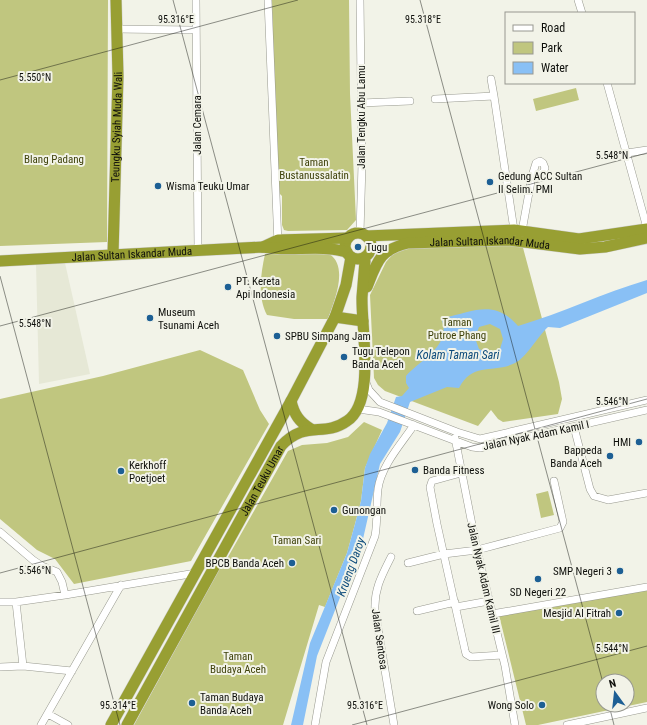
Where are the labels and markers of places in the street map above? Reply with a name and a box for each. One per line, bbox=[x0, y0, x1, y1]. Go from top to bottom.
place label: Gedung ACC Sultan II Selim. PMI bbox=[498, 170, 582, 196]
marker: Gedung ACC Sultan II Selim. PMI bbox=[485, 177, 495, 187]
place label: Wisma Teuku Umar bbox=[166, 180, 250, 193]
marker: Wisma Teuku Umar bbox=[153, 181, 163, 191]
place label: Tugu bbox=[366, 241, 387, 254]
marker: Tugu bbox=[353, 242, 363, 252]
place label: PT. Kereta Api Indonesia bbox=[236, 275, 295, 301]
marker: PT. Kereta Api Indonesia bbox=[223, 282, 233, 292]
place label: Museum Tsunami Aceh bbox=[158, 306, 219, 332]
marker: Museum Tsunami Aceh bbox=[145, 313, 155, 323]
place label: SPBU Simpang Jam bbox=[285, 330, 371, 343]
marker: SPBU Simpang Jam bbox=[272, 331, 282, 341]
place label: Tugu Telepon Banda Aceh bbox=[352, 345, 410, 371]
marker: Tugu Telepon Banda Aceh bbox=[339, 352, 349, 362]
place label: HMI bbox=[613, 436, 631, 449]
marker: HMI bbox=[634, 437, 644, 447]
place label: Bappeda Banda Aceh bbox=[550, 444, 602, 470]
marker: Bappeda Banda Aceh bbox=[605, 451, 615, 461]
place label: Kerkhoff Poetjoet bbox=[129, 459, 167, 485]
place label: Banda Fitness bbox=[423, 464, 484, 477]
marker: Banda Fitness bbox=[410, 465, 420, 475]
marker: Kerkhoff Poetjoet bbox=[116, 466, 126, 476]
place label: Gunongan bbox=[342, 504, 386, 517]
marker: Gunongan bbox=[329, 505, 339, 515]
place label: BPCB Banda Aceh bbox=[205, 557, 284, 570]
marker: BPCB Banda Aceh bbox=[287, 558, 297, 568]
place label: SMP Negeri 3 bbox=[553, 565, 612, 578]
marker: SMP Negeri 3 bbox=[615, 566, 625, 576]
marker: SD Negeri 22 bbox=[533, 574, 543, 584]
place label: SD Negeri 22 bbox=[510, 586, 566, 599]
place label: Mesjid Al Fitrah bbox=[543, 607, 611, 620]
marker: Mesjid Al Fitrah bbox=[614, 608, 624, 618]
place label: Taman Budaya Banda Aceh bbox=[200, 691, 264, 717]
marker: Taman Budaya Banda Aceh bbox=[187, 698, 197, 708]
place label: Wong Solo bbox=[488, 699, 534, 712]
marker: Wong Solo bbox=[537, 700, 547, 710]

